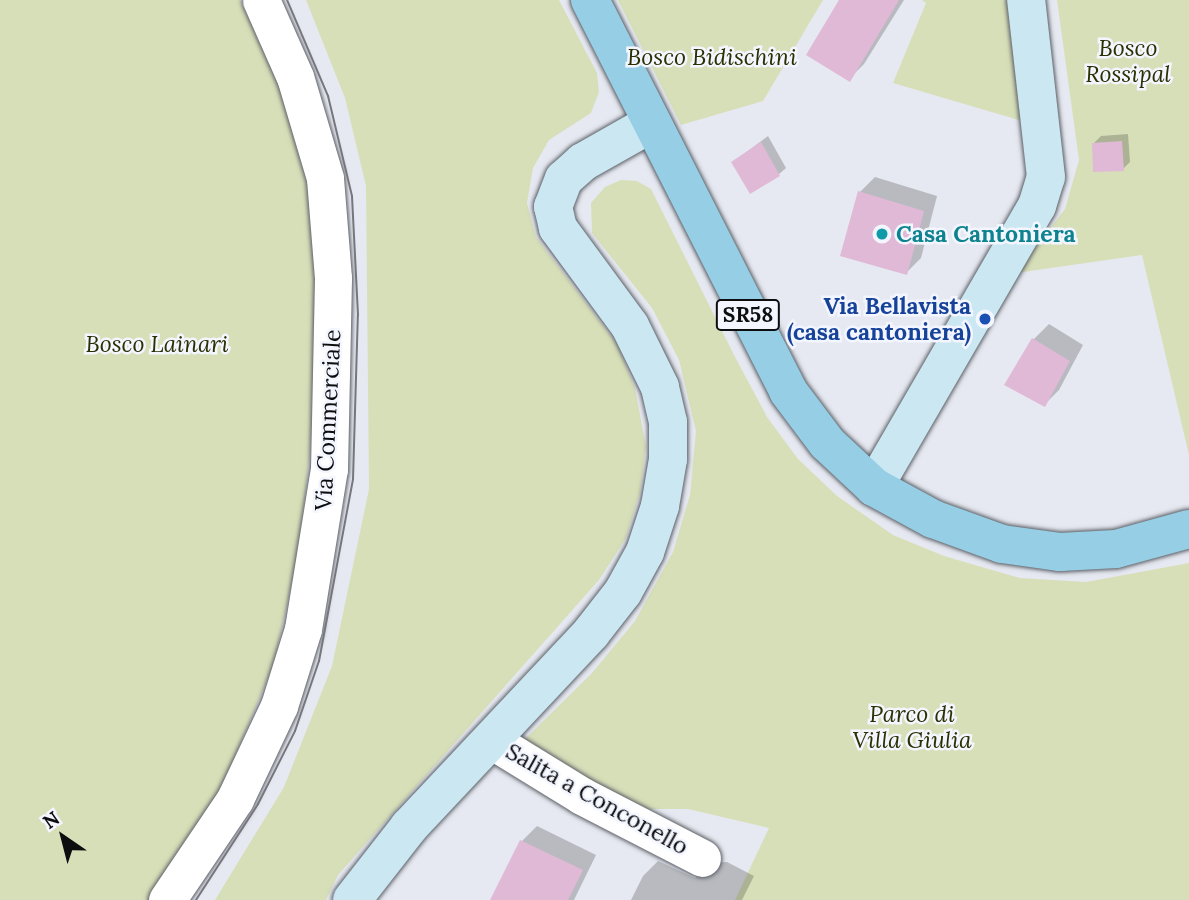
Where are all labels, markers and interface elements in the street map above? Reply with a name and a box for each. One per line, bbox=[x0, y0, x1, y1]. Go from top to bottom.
park label: Bosco Rossipal bbox=[1085, 34, 1171, 88]
park label: Bosco Bidischini bbox=[627, 43, 797, 71]
place label: Casa Cantoniera bbox=[896, 220, 1076, 248]
marker: Casa Cantoniera bbox=[874, 226, 890, 242]
place label: Via Bellavista (casa cantoniera) bbox=[787, 292, 971, 346]
road number: SR58 bbox=[715, 298, 781, 332]
marker: Via Bellavista (casa cantoniera) bbox=[977, 311, 993, 327]
street label: Via Commerciale bbox=[309, 329, 347, 511]
park label: Bosco Lainari bbox=[86, 330, 228, 358]
park label: Parco di Villa Giulia bbox=[852, 700, 972, 754]
street label: Salita a Conconello bbox=[501, 737, 693, 861]
north arrow bbox=[28, 802, 98, 872]
text: N bbox=[38, 806, 64, 834]

